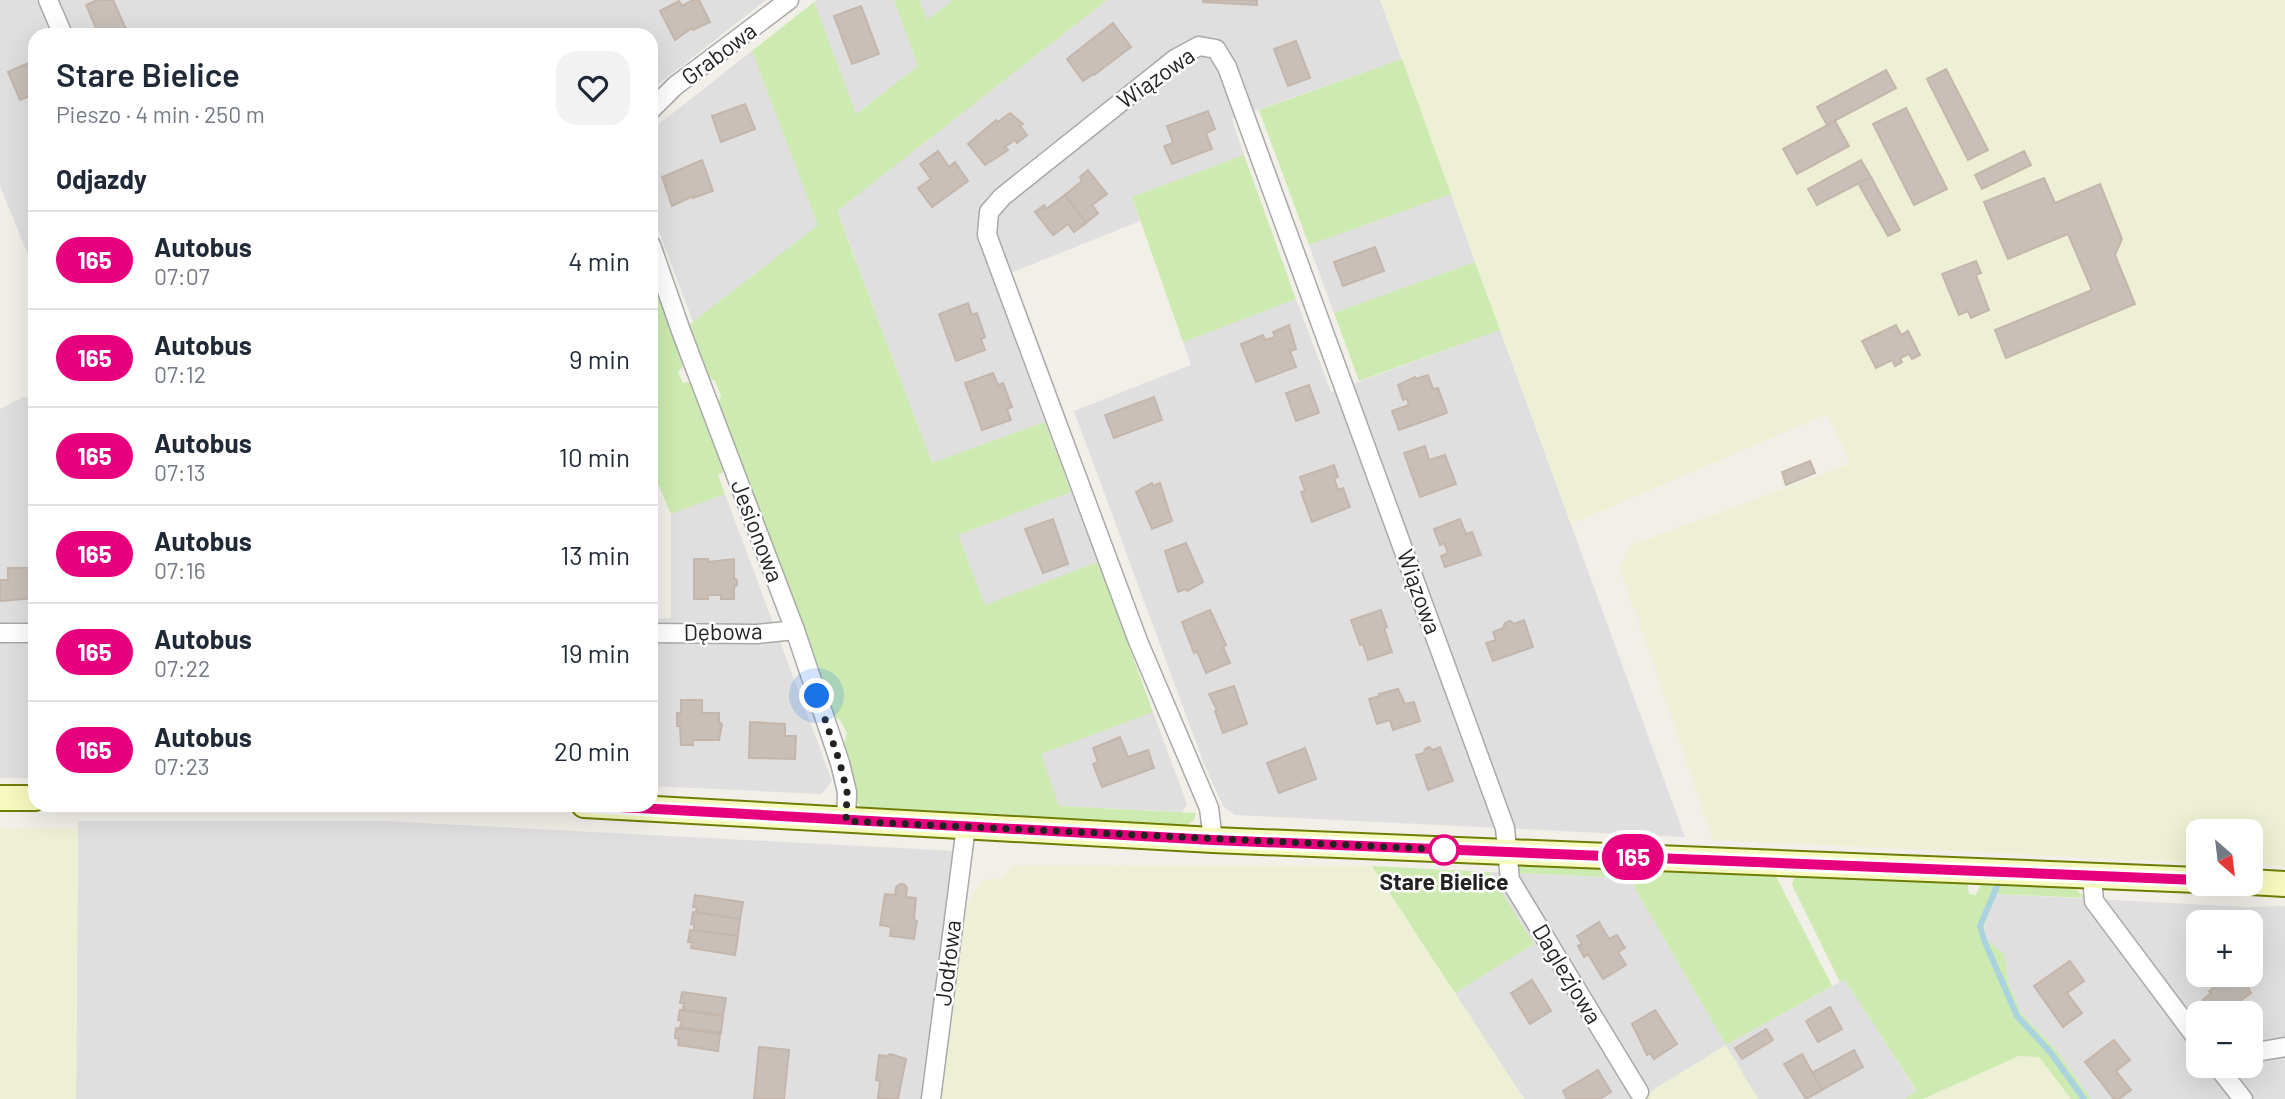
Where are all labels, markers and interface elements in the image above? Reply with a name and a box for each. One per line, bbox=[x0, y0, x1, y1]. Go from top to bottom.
street label: Grabowa bbox=[675, 16, 761, 90]
street label: Wiązowa bbox=[1111, 40, 1200, 114]
button: heart bbox=[556, 51, 630, 125]
text: Stare Bielice bbox=[56, 54, 240, 94]
text: Pieszo · 4 min · 250 m bbox=[56, 100, 265, 128]
text: Odjazdy bbox=[56, 163, 147, 194]
text: Autobus bbox=[154, 231, 252, 262]
text: 165 bbox=[77, 245, 112, 274]
text: 4 min bbox=[568, 245, 630, 276]
text: 07:07 bbox=[154, 262, 210, 290]
text: Autobus bbox=[154, 329, 252, 360]
text: 165 bbox=[77, 343, 112, 372]
text: 9 min bbox=[569, 343, 630, 374]
text: 07:12 bbox=[154, 360, 206, 388]
text: Autobus bbox=[154, 427, 252, 458]
text: 165 bbox=[77, 441, 112, 470]
text: 10 min bbox=[559, 441, 630, 472]
text: 07:13 bbox=[154, 458, 206, 486]
street label: Jesionowa bbox=[726, 476, 790, 586]
text: Autobus bbox=[154, 525, 252, 556]
text: 165 bbox=[77, 539, 112, 568]
text: 13 min bbox=[560, 539, 630, 570]
street label: Wiązowa bbox=[1392, 545, 1448, 638]
text: 07:16 bbox=[154, 556, 206, 584]
street label: Dębowa bbox=[683, 616, 763, 646]
text: Autobus bbox=[154, 623, 252, 654]
text: 165 bbox=[77, 637, 112, 666]
text: 19 min bbox=[560, 637, 630, 668]
text: 07:22 bbox=[154, 654, 210, 682]
your location bbox=[799, 678, 834, 713]
text: Autobus bbox=[154, 721, 252, 752]
text: 165 bbox=[77, 735, 112, 764]
text: 20 min bbox=[554, 735, 630, 766]
text: 07:23 bbox=[154, 752, 210, 780]
north arrow bbox=[2186, 819, 2263, 896]
map controls bbox=[2186, 819, 2263, 1078]
line badge: 165 bbox=[1593, 834, 1673, 880]
marker: Stare Bielice bbox=[1429, 835, 1459, 865]
text: 165 bbox=[1616, 842, 1650, 871]
place label: Stare Bielice bbox=[1379, 867, 1509, 895]
button: + bbox=[2186, 910, 2263, 987]
street label: Jodłowa bbox=[928, 918, 966, 1007]
street label: Daglezjowa bbox=[1527, 918, 1609, 1029]
button: − bbox=[2186, 1001, 2263, 1078]

